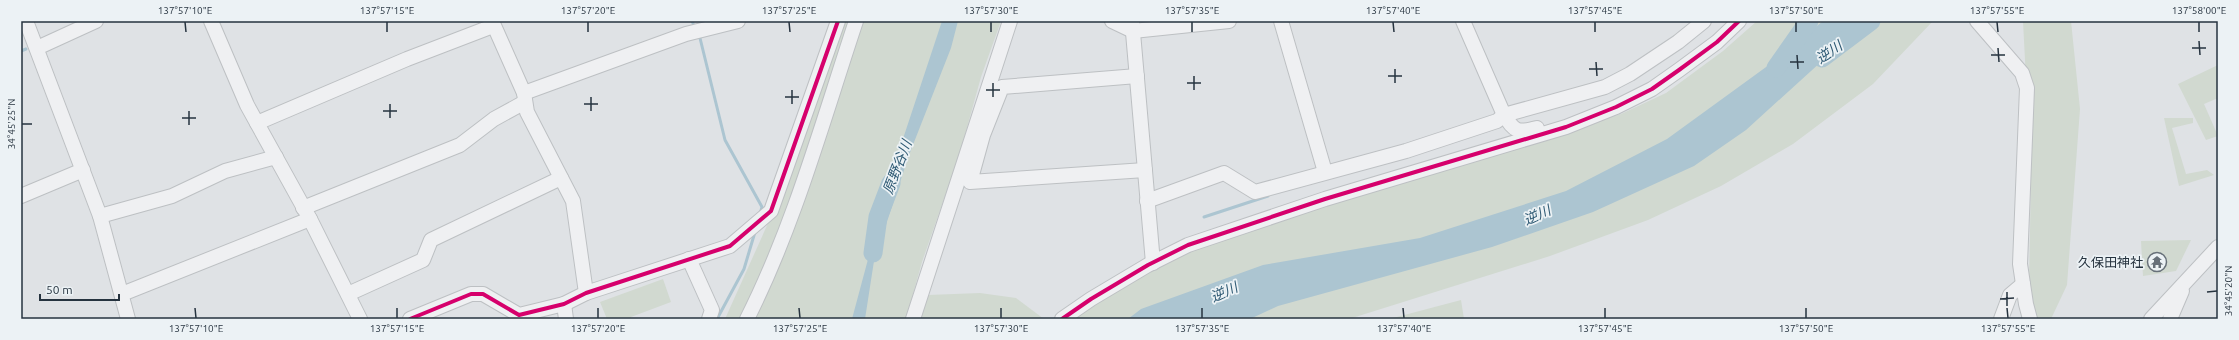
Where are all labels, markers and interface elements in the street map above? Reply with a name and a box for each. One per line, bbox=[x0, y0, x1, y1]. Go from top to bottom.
text: 137°57'10"E bbox=[158, 5, 213, 16]
text: 137°57'15"E bbox=[360, 5, 415, 16]
text: 137°57'20"E bbox=[561, 5, 616, 16]
text: 137°57'25"E bbox=[762, 5, 817, 16]
text: 137°57'30"E bbox=[964, 5, 1019, 16]
text: 137°57'35"E bbox=[1165, 5, 1220, 16]
text: 137°57'40"E bbox=[1366, 5, 1421, 16]
text: 137°57'45"E bbox=[1568, 5, 1623, 16]
text: 137°57'50"E bbox=[1769, 5, 1824, 16]
text: 137°57'55"E bbox=[1970, 5, 2025, 16]
text: 137°58'00"E bbox=[2172, 5, 2227, 16]
water label: 逆川 bbox=[1813, 36, 1847, 66]
text: 34°45'25"N bbox=[6, 99, 17, 149]
water label: 原野谷川 bbox=[879, 136, 915, 196]
water label: 逆川 bbox=[1521, 201, 1555, 228]
temple icon: 久保田神社 bbox=[2146, 251, 2168, 273]
place label: 久保田神社 bbox=[2078, 255, 2143, 269]
text: 34°45'20"N bbox=[2223, 266, 2234, 316]
scale bar bbox=[40, 276, 119, 302]
water label: 逆川 bbox=[1208, 278, 1242, 305]
text: 50 m bbox=[46, 283, 73, 296]
text: 137°57'10"E bbox=[169, 323, 224, 334]
text: 137°57'15"E bbox=[370, 323, 425, 334]
text: 137°57'20"E bbox=[571, 323, 626, 334]
text: 137°57'25"E bbox=[773, 323, 828, 334]
text: 137°57'30"E bbox=[974, 323, 1029, 334]
text: 137°57'35"E bbox=[1175, 323, 1230, 334]
text: 137°57'40"E bbox=[1377, 323, 1432, 334]
text: 137°57'45"E bbox=[1578, 323, 1633, 334]
text: 137°57'50"E bbox=[1779, 323, 1834, 334]
text: 137°57'55"E bbox=[1981, 323, 2036, 334]

